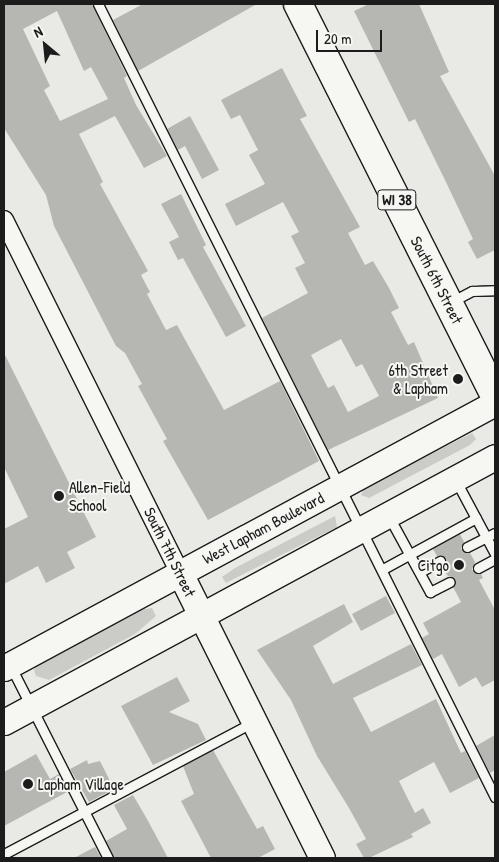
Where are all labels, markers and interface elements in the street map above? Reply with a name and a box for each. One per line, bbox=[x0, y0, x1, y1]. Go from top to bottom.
north arrow bbox=[20, 20, 70, 70]
scale bar bbox=[319, 20, 385, 52]
text: N bbox=[30, 21, 45, 41]
text: 20 m bbox=[324, 28, 351, 49]
road number: WI 38 bbox=[377, 188, 417, 212]
street label: South 6th Street bbox=[407, 233, 467, 327]
place label: 6th Street & Lapham bbox=[388, 360, 448, 398]
marker: 6th Street & Lapham bbox=[452, 373, 464, 385]
place label: Allen-Field School bbox=[69, 477, 130, 515]
street label: West Lapham Boulevard bbox=[199, 488, 327, 568]
marker: Allen-Field School bbox=[53, 490, 65, 502]
street label: South 7th Street bbox=[140, 504, 200, 600]
place label: Citgo bbox=[418, 555, 449, 575]
marker: Citgo bbox=[453, 559, 465, 571]
place label: Lapham Village bbox=[38, 774, 124, 794]
marker: Lapham Village bbox=[22, 778, 34, 790]

